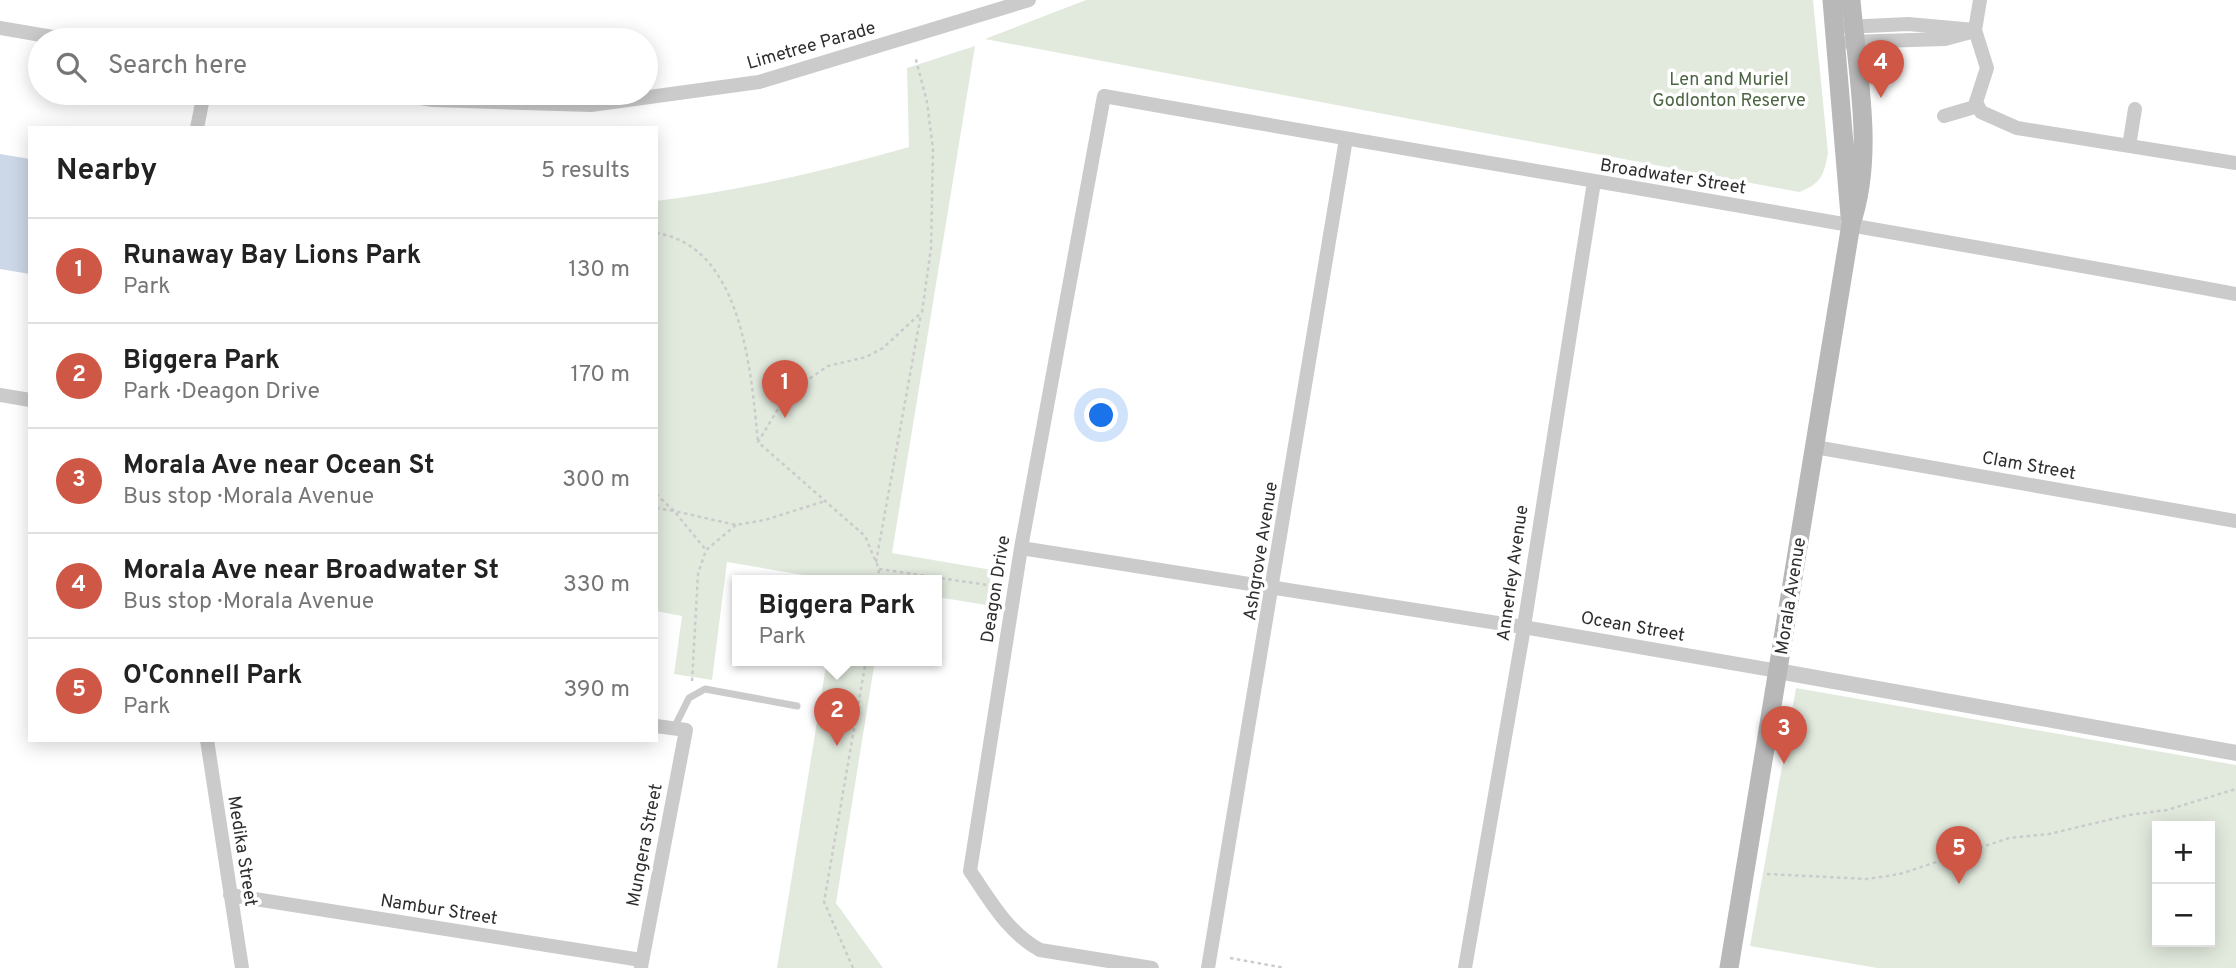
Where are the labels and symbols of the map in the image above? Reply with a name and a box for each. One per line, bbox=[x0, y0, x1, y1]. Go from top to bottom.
street label: Limetree Parade bbox=[744, 17, 879, 76]
pin: 4 bbox=[1858, 40, 1904, 98]
park label: Len and Muriel Godlonton Reserve bbox=[1652, 69, 1806, 113]
street label: Broadwater Street bbox=[1598, 155, 1748, 200]
pin: 1 bbox=[762, 360, 808, 418]
your location bbox=[1084, 398, 1118, 432]
street label: Clam Street bbox=[1980, 447, 2078, 486]
street label: Ashgrove Avenue bbox=[1239, 480, 1284, 622]
street label: Annerley Avenue bbox=[1493, 504, 1534, 643]
street label: Deagon Drive bbox=[977, 534, 1016, 645]
street label: Morala Avenue bbox=[1771, 536, 1812, 657]
street label: Ocean Street bbox=[1579, 607, 1687, 648]
pin: 2 bbox=[814, 688, 860, 746]
pin: 3 bbox=[1761, 706, 1807, 764]
street label: Mungera Street bbox=[622, 782, 669, 909]
street label: Medika Street bbox=[221, 794, 262, 908]
pin: 5 bbox=[1936, 826, 1982, 884]
street label: Nambur Street bbox=[379, 890, 499, 931]

